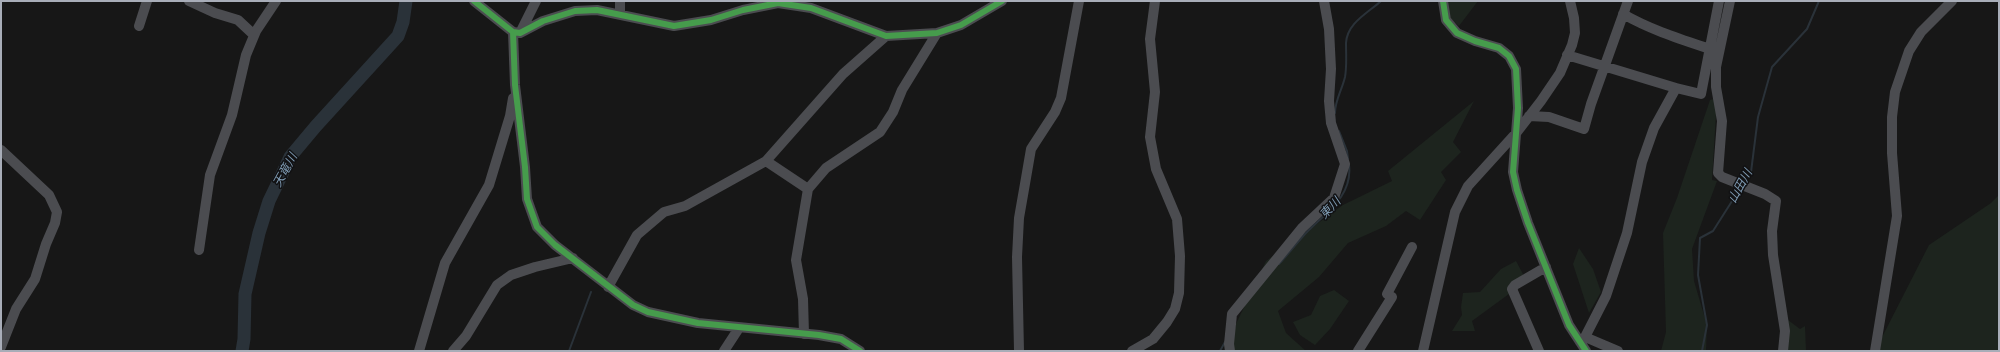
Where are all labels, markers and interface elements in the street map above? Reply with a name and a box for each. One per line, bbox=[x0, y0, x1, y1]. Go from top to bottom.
water label: 天竜川 bbox=[270, 151, 300, 189]
water label: 山田川 bbox=[1725, 167, 1755, 205]
water label: 東川 bbox=[1317, 194, 1343, 222]

